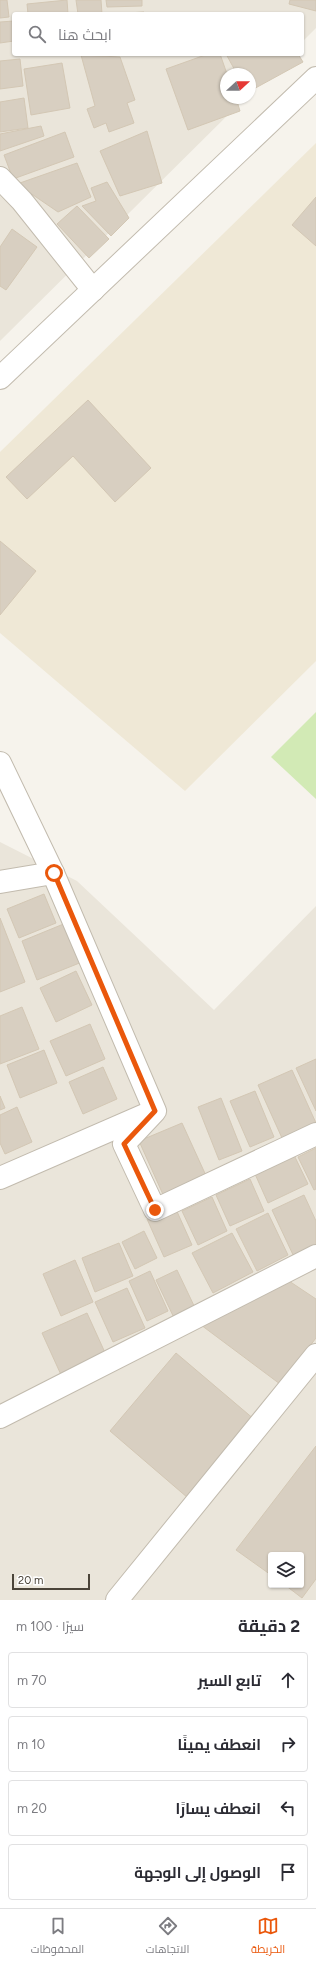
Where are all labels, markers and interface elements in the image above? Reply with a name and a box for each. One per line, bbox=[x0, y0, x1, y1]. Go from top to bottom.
search box bbox=[12, 12, 304, 56]
icon: search bbox=[26, 23, 48, 45]
text: ابحث هنا bbox=[58, 26, 112, 44]
north arrow bbox=[220, 68, 256, 104]
route start bbox=[45, 864, 63, 882]
route end bbox=[146, 1201, 164, 1219]
map controls bbox=[268, 1552, 304, 1588]
button: layers bbox=[268, 1552, 304, 1588]
scale bar bbox=[12, 1572, 90, 1591]
text: 20 m bbox=[18, 1574, 43, 1587]
text: 2 دقيقة bbox=[238, 1616, 300, 1636]
text: سيرًا · 100 m bbox=[16, 1619, 84, 1634]
icon: ahead bbox=[277, 1669, 299, 1691]
text: تابع السير bbox=[198, 1672, 261, 1690]
text: 70 m bbox=[17, 1673, 47, 1688]
icon: right bbox=[277, 1733, 299, 1755]
text: انعطف يمينًا bbox=[177, 1736, 261, 1754]
text: 10 m bbox=[17, 1737, 45, 1752]
icon: left bbox=[277, 1797, 299, 1819]
text: انعطف يسارًا bbox=[176, 1800, 261, 1818]
text: 20 m bbox=[17, 1801, 47, 1816]
icon: arrive bbox=[277, 1861, 299, 1883]
text: الوصول إلى الوجهة bbox=[134, 1864, 261, 1882]
tab: المحفوظات bbox=[31, 1915, 84, 1959]
tab: الاتجاهات bbox=[146, 1915, 189, 1959]
tab: الخريطة bbox=[251, 1915, 285, 1959]

